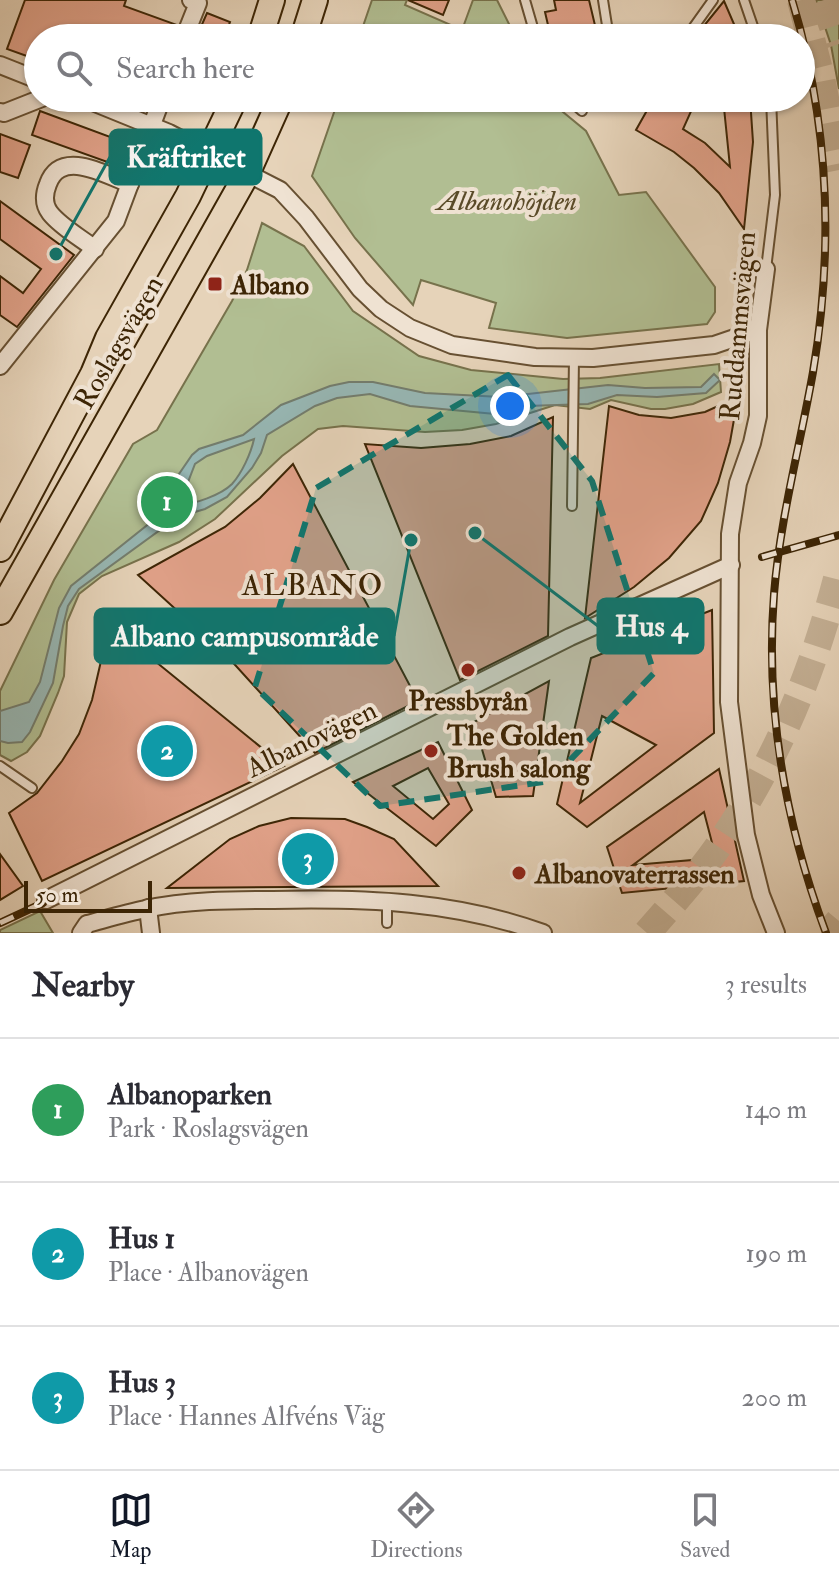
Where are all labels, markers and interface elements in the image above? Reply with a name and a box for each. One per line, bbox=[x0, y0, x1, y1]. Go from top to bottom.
search box bbox=[24, 24, 815, 112]
icon: search bbox=[52, 46, 96, 90]
text: Search here bbox=[116, 50, 255, 87]
callout: Kräftriket bbox=[110, 130, 261, 184]
text: Kräftriket bbox=[126, 139, 246, 176]
park label: Albanohöjden bbox=[434, 184, 577, 219]
street label: Ruddammsvägen bbox=[713, 230, 764, 422]
place label: Albano bbox=[230, 268, 309, 303]
street label: Roslagsvägen bbox=[67, 270, 172, 416]
marker: Albano bbox=[206, 275, 224, 293]
your location bbox=[490, 386, 530, 426]
pin: 1 bbox=[141, 472, 193, 532]
district label: ALBANO bbox=[241, 567, 384, 604]
callout: Hus 4 bbox=[598, 599, 703, 653]
text: Hus 4 bbox=[615, 608, 689, 645]
callout: Albano campusområde bbox=[95, 609, 394, 663]
text: Albano campusområde bbox=[110, 618, 379, 655]
marker: Pressbyrån bbox=[459, 661, 477, 679]
place label: Pressbyrån bbox=[408, 684, 528, 719]
street label: Albanovägen bbox=[240, 693, 383, 786]
place label: The Golden Brush salong bbox=[446, 719, 591, 786]
pin: 2 bbox=[141, 721, 193, 781]
marker: The Golden Brush salong bbox=[422, 742, 440, 760]
pin: 3 bbox=[282, 829, 334, 889]
place label: Albanovaterrassen bbox=[534, 857, 735, 892]
marker: Albanovaterrassen bbox=[510, 864, 528, 882]
scale bar bbox=[24, 877, 152, 913]
text: 50 m bbox=[36, 881, 78, 909]
text: Nearby bbox=[32, 964, 134, 1007]
text: 3 results bbox=[725, 969, 807, 1001]
text: Albanoparken bbox=[108, 1076, 272, 1113]
text: 1 bbox=[53, 1094, 63, 1126]
text: 140 m bbox=[745, 1094, 807, 1126]
text: Park · Roslagsvägen bbox=[108, 1113, 309, 1145]
text: Hus 1 bbox=[108, 1220, 175, 1257]
text: 2 bbox=[51, 1238, 65, 1270]
text: 190 m bbox=[746, 1238, 807, 1270]
text: Place · Albanovägen bbox=[108, 1257, 309, 1289]
text: Hus 3 bbox=[108, 1364, 176, 1401]
text: 3 bbox=[53, 1382, 63, 1414]
text: 200 m bbox=[742, 1382, 807, 1414]
text: Place · Hannes Alfvéns Väg bbox=[108, 1401, 385, 1433]
tab: Map bbox=[109, 1488, 153, 1564]
tab: Directions bbox=[370, 1488, 463, 1564]
tab: Saved bbox=[680, 1488, 730, 1564]

